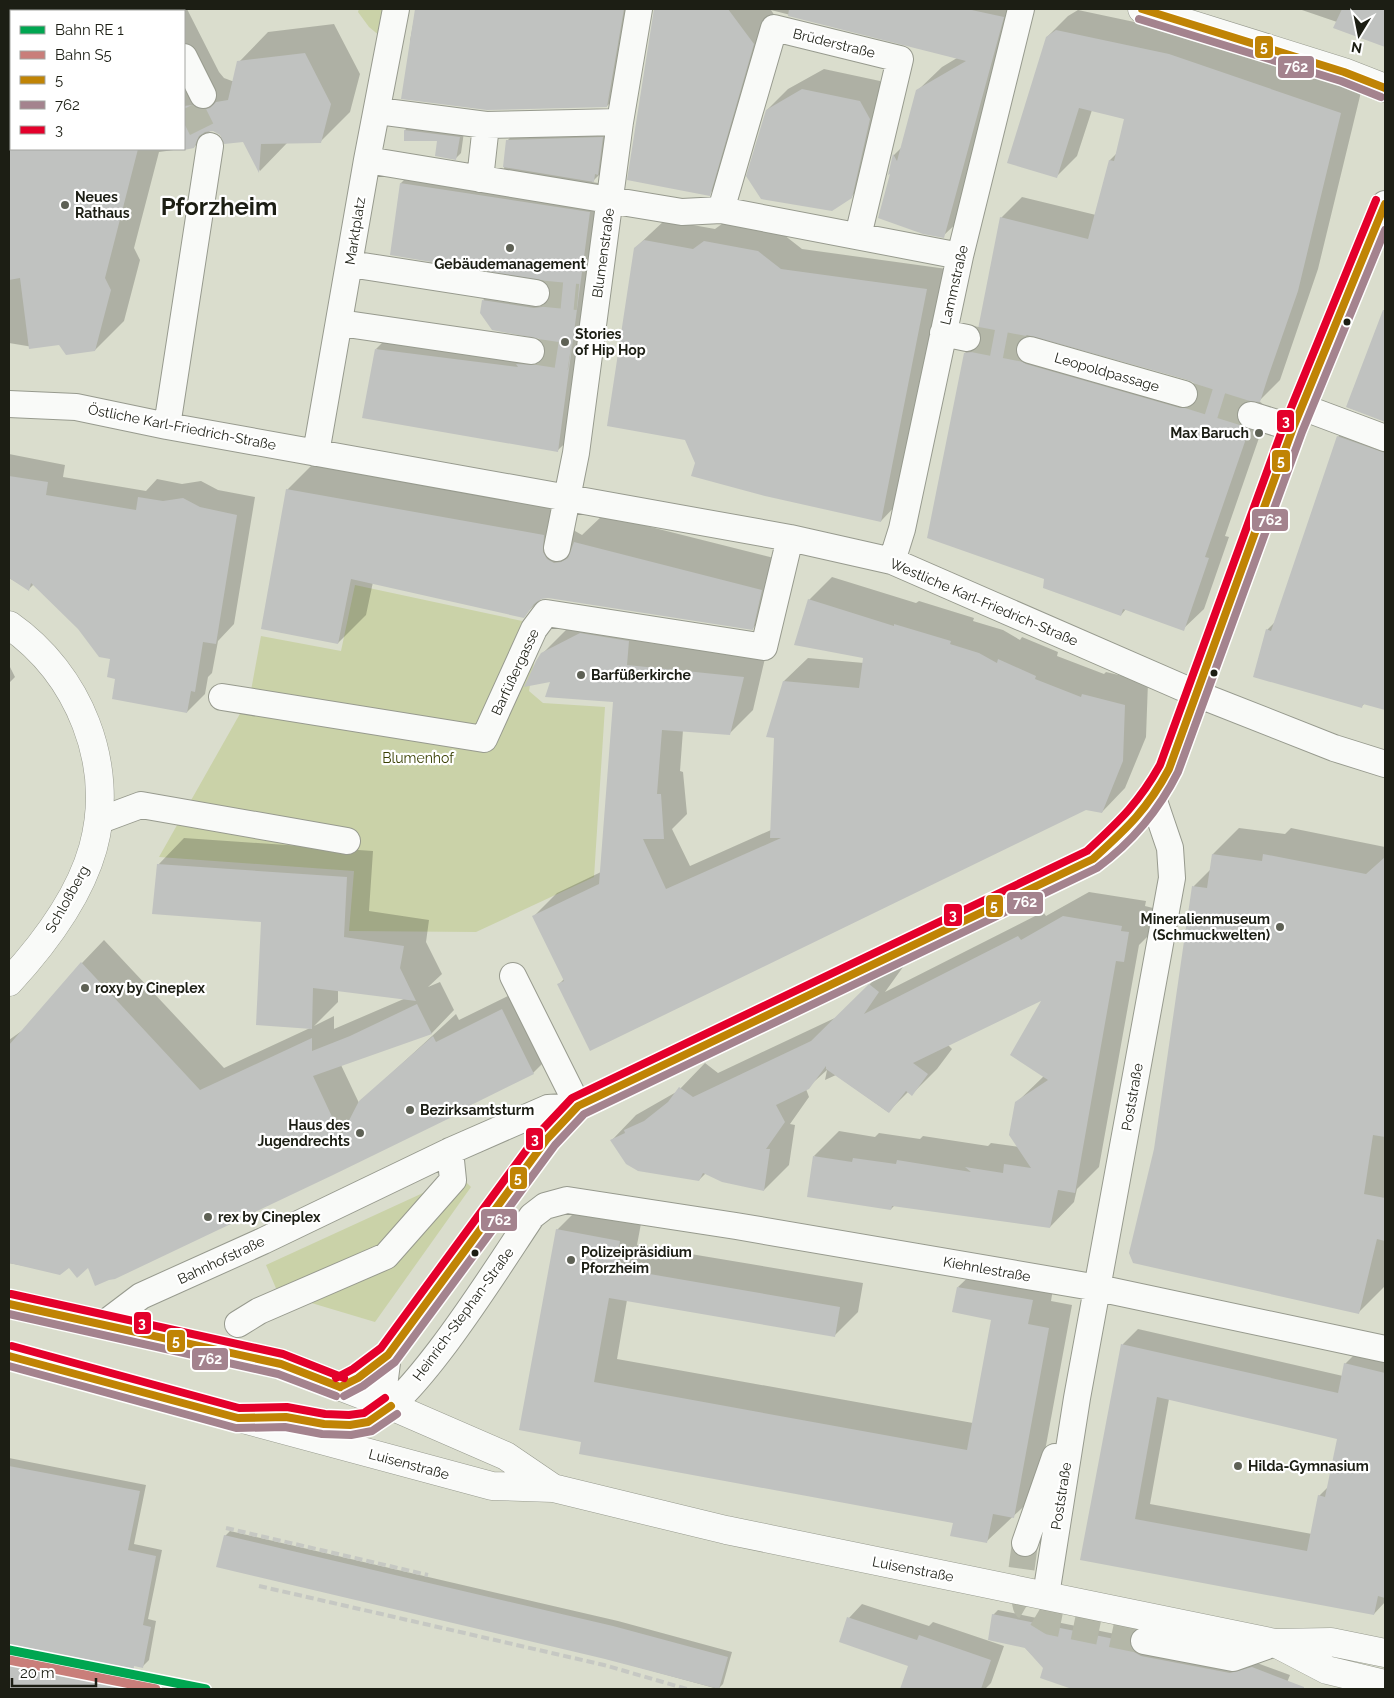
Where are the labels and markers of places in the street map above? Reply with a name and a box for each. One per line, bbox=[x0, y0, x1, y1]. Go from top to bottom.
place label: Neues Rathaus bbox=[75, 189, 130, 221]
marker: Neues Rathaus bbox=[59, 199, 71, 211]
marker: Gebäudemanagement bbox=[504, 242, 516, 254]
place label: Gebäudemanagement bbox=[434, 256, 586, 272]
unlabelled marker bbox=[1342, 317, 1352, 327]
place label: Stories of Hip Hop bbox=[575, 326, 646, 358]
marker: Stories of Hip Hop bbox=[559, 336, 571, 348]
place label: Max Baruch bbox=[1170, 425, 1249, 441]
marker: Max Baruch bbox=[1253, 427, 1265, 439]
place label: Barfüßerkirche bbox=[591, 667, 691, 683]
unlabelled marker bbox=[1209, 668, 1219, 678]
marker: Barfüßerkirche bbox=[575, 669, 587, 681]
place label: Mineralienmuseum (Schmuckwelten) bbox=[1141, 911, 1270, 943]
marker: Mineralienmuseum (Schmuckwelten) bbox=[1274, 921, 1286, 933]
place label: roxy by Cineplex bbox=[95, 980, 205, 996]
marker: roxy by Cineplex bbox=[79, 982, 91, 994]
place label: Bezirksamtsturm bbox=[420, 1102, 534, 1118]
marker: Bezirksamtsturm bbox=[404, 1104, 416, 1116]
place label: Haus des Jugendrechts bbox=[258, 1117, 350, 1149]
marker: Haus des Jugendrechts bbox=[354, 1127, 366, 1139]
place label: rex by Cineplex bbox=[218, 1209, 321, 1225]
marker: rex by Cineplex bbox=[202, 1211, 214, 1223]
place label: Polizeipräsidium Pforzheim bbox=[581, 1244, 692, 1276]
unlabelled marker bbox=[470, 1248, 480, 1258]
marker: Polizeipräsidium Pforzheim bbox=[565, 1254, 577, 1266]
place label: Hilda-Gymnasium bbox=[1248, 1458, 1369, 1474]
marker: Hilda-Gymnasium bbox=[1232, 1460, 1244, 1472]

